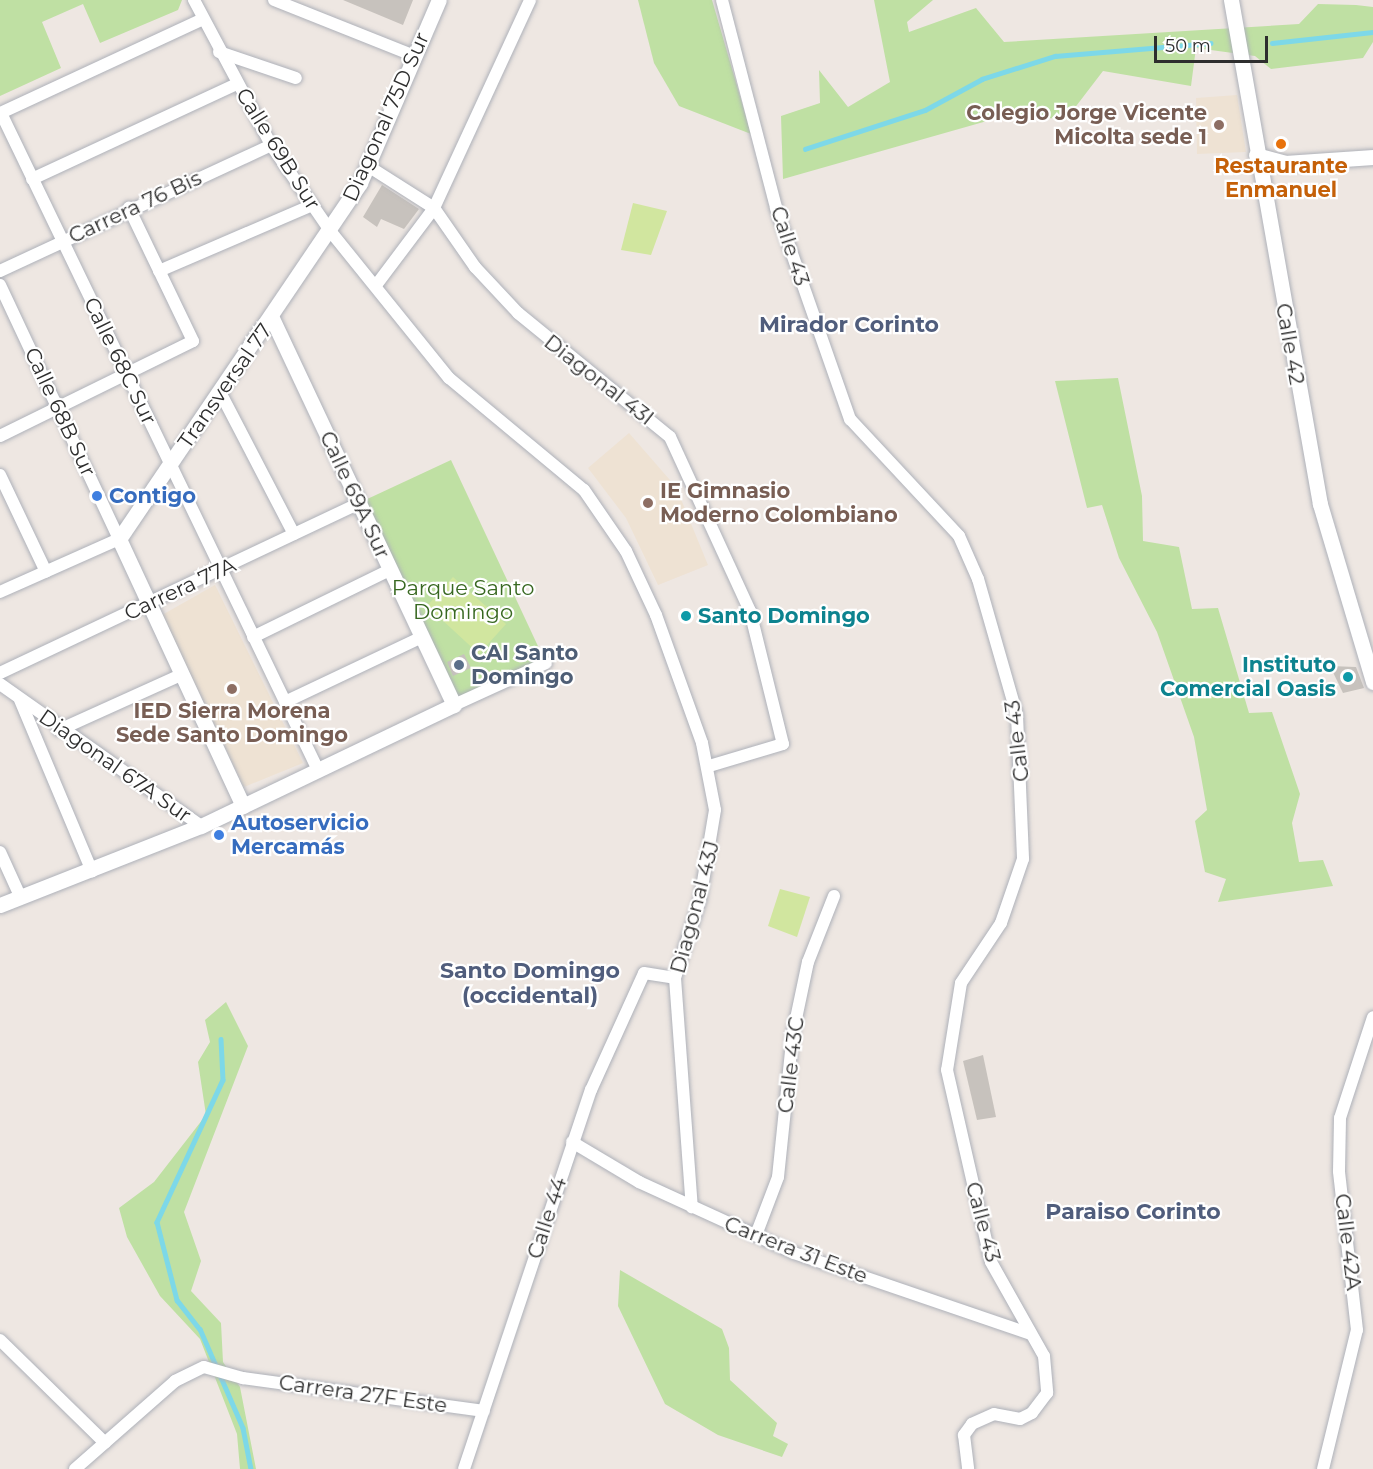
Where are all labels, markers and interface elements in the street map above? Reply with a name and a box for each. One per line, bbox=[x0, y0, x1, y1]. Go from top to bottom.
scale bar bbox=[1157, 24, 1271, 62]
street label: Diagonal 75D Sur bbox=[337, 28, 435, 206]
text: 50 m bbox=[1165, 35, 1211, 57]
street label: Calle 69B Sur bbox=[230, 83, 326, 215]
place label: Colegio Jorge Vicente Micolta sede 1 bbox=[966, 100, 1207, 150]
marker: Colegio Jorge Vicente Micolta sede 1 bbox=[1212, 118, 1226, 132]
marker: Restaurante Enmanuel bbox=[1274, 137, 1288, 151]
place label: Restaurante Enmanuel bbox=[1214, 153, 1348, 203]
street label: Carrera 76 Bis bbox=[65, 165, 205, 249]
street label: Calle 43 bbox=[765, 203, 815, 289]
street label: Calle 68C Sur bbox=[78, 293, 162, 429]
street label: Calle 42 bbox=[1270, 301, 1310, 387]
district label: Mirador Corinto bbox=[759, 312, 939, 338]
street label: Transversal 77 bbox=[173, 319, 277, 453]
street label: Diagonal 43I bbox=[539, 329, 659, 431]
street label: Calle 68B Sur bbox=[19, 343, 101, 481]
street label: Calle 69A Sur bbox=[314, 427, 396, 563]
place label: IE Gimnasio Moderno Colombiano bbox=[660, 478, 898, 528]
place label: Contigo bbox=[109, 483, 196, 509]
marker: Contigo bbox=[90, 489, 104, 503]
marker: IE Gimnasio Moderno Colombiano bbox=[641, 496, 655, 510]
street label: Carrera 77A bbox=[120, 552, 240, 626]
park label: Parque Santo Domingo bbox=[392, 575, 534, 625]
place label: Santo Domingo bbox=[698, 603, 870, 629]
marker: Santo Domingo bbox=[679, 609, 693, 623]
place label: CAI Santo Domingo bbox=[471, 640, 578, 690]
place label: Instituto Comercial Oasis bbox=[1160, 652, 1336, 702]
marker: CAI Santo Domingo bbox=[452, 658, 466, 672]
marker: Instituto Comercial Oasis bbox=[1341, 670, 1355, 684]
marker: IED Sierra Morena Sede Santo Domingo bbox=[225, 682, 239, 696]
place label: IED Sierra Morena Sede Santo Domingo bbox=[116, 698, 348, 748]
street label: Calle 43 bbox=[999, 699, 1035, 783]
street label: Diagonal 67A Sur bbox=[34, 704, 196, 828]
place label: Autoservicio Mercamás bbox=[231, 810, 369, 860]
marker: Autoservicio Mercamás bbox=[212, 828, 226, 842]
street label: Diagonal 43J bbox=[665, 838, 725, 976]
district label: Santo Domingo (occidental) bbox=[440, 957, 620, 1008]
street label: Calle 43C bbox=[773, 1015, 809, 1115]
street label: Calle 44 bbox=[522, 1174, 572, 1262]
street label: Calle 43 bbox=[960, 1179, 1006, 1265]
street label: Calle 42A bbox=[1330, 1192, 1366, 1292]
district label: Paraiso Corinto bbox=[1045, 1199, 1221, 1225]
street label: Carrera 31 Este bbox=[721, 1211, 871, 1289]
street label: Carrera 27F Este bbox=[277, 1370, 449, 1418]

